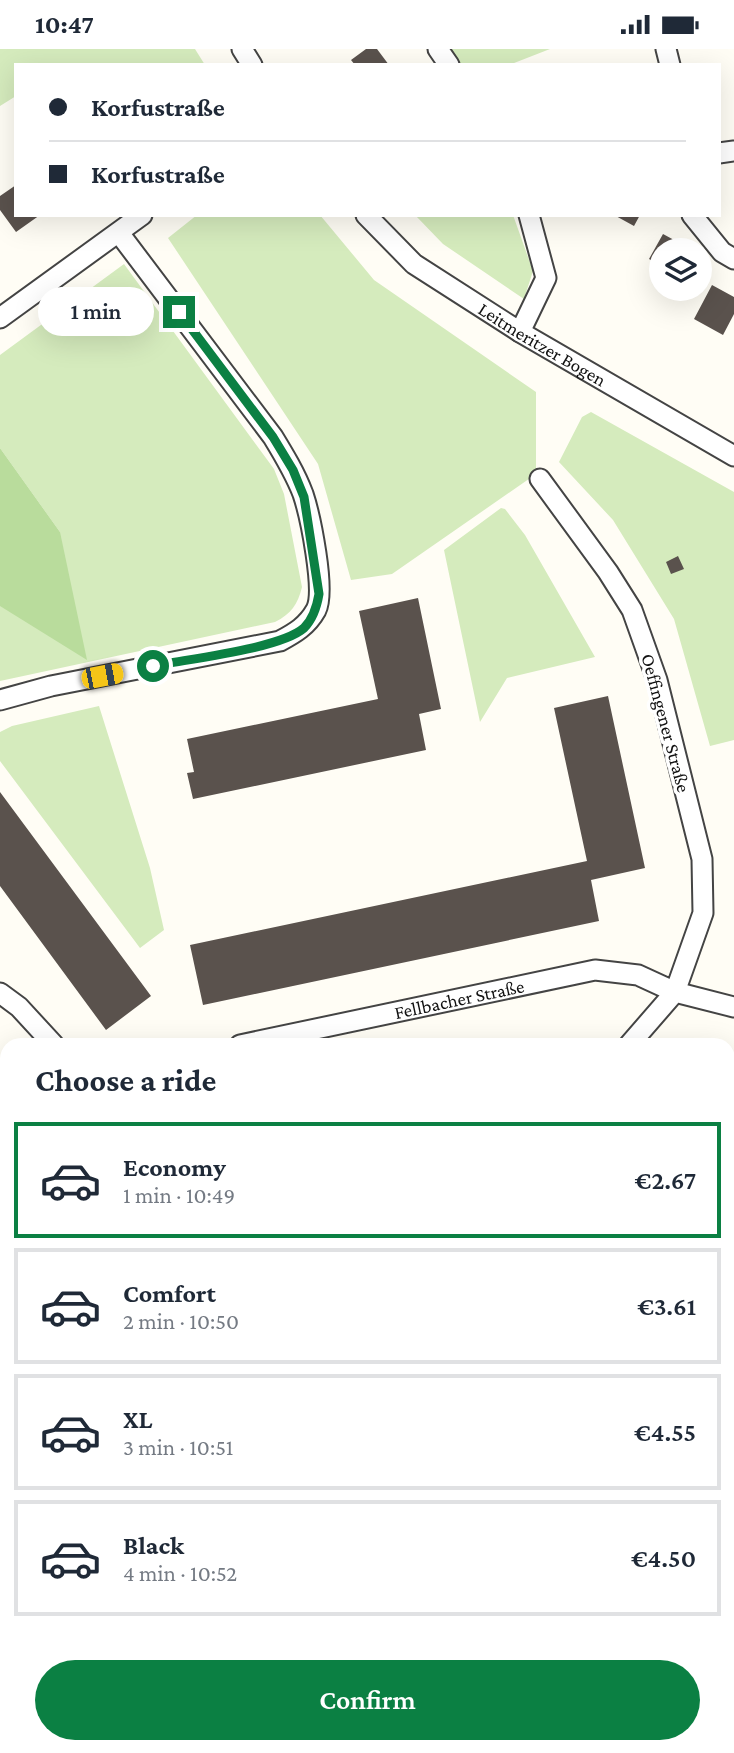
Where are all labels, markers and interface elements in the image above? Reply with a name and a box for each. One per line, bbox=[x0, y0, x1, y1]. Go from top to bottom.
text: 10:47 bbox=[35, 10, 94, 39]
text: Korfustraße bbox=[91, 93, 225, 122]
text: Korfustraße bbox=[91, 160, 225, 189]
map controls bbox=[649, 238, 712, 301]
button: layers bbox=[649, 238, 712, 301]
callout: 1 min bbox=[39, 287, 154, 337]
route end bbox=[163, 296, 195, 328]
text: 1 min bbox=[70, 298, 122, 324]
street label: Leitmeritzer Bogen bbox=[475, 298, 610, 390]
route start bbox=[137, 650, 169, 682]
street label: Oeffingener Straße bbox=[637, 651, 695, 795]
car bbox=[80, 662, 125, 690]
street label: Fellbacher Straße bbox=[392, 975, 526, 1023]
text: Choose a ride bbox=[35, 1062, 216, 1098]
icon: car bbox=[39, 1149, 102, 1212]
text: Economy bbox=[123, 1153, 226, 1182]
text: €2.67 bbox=[635, 1166, 696, 1195]
text: 1 min · 10:49 bbox=[123, 1182, 235, 1208]
icon: car bbox=[39, 1275, 102, 1338]
text: Comfort bbox=[123, 1279, 216, 1308]
text: €3.61 bbox=[637, 1292, 696, 1321]
text: 2 min · 10:50 bbox=[123, 1308, 239, 1334]
icon: car bbox=[39, 1401, 102, 1464]
text: XL bbox=[123, 1405, 152, 1434]
text: €4.55 bbox=[634, 1418, 696, 1447]
text: 3 min · 10:51 bbox=[123, 1434, 234, 1460]
icon: car bbox=[39, 1527, 102, 1590]
text: Black bbox=[123, 1531, 184, 1560]
text: €4.50 bbox=[631, 1544, 696, 1573]
text: 4 min · 10:52 bbox=[123, 1560, 237, 1586]
button: Confirm bbox=[35, 1660, 700, 1740]

